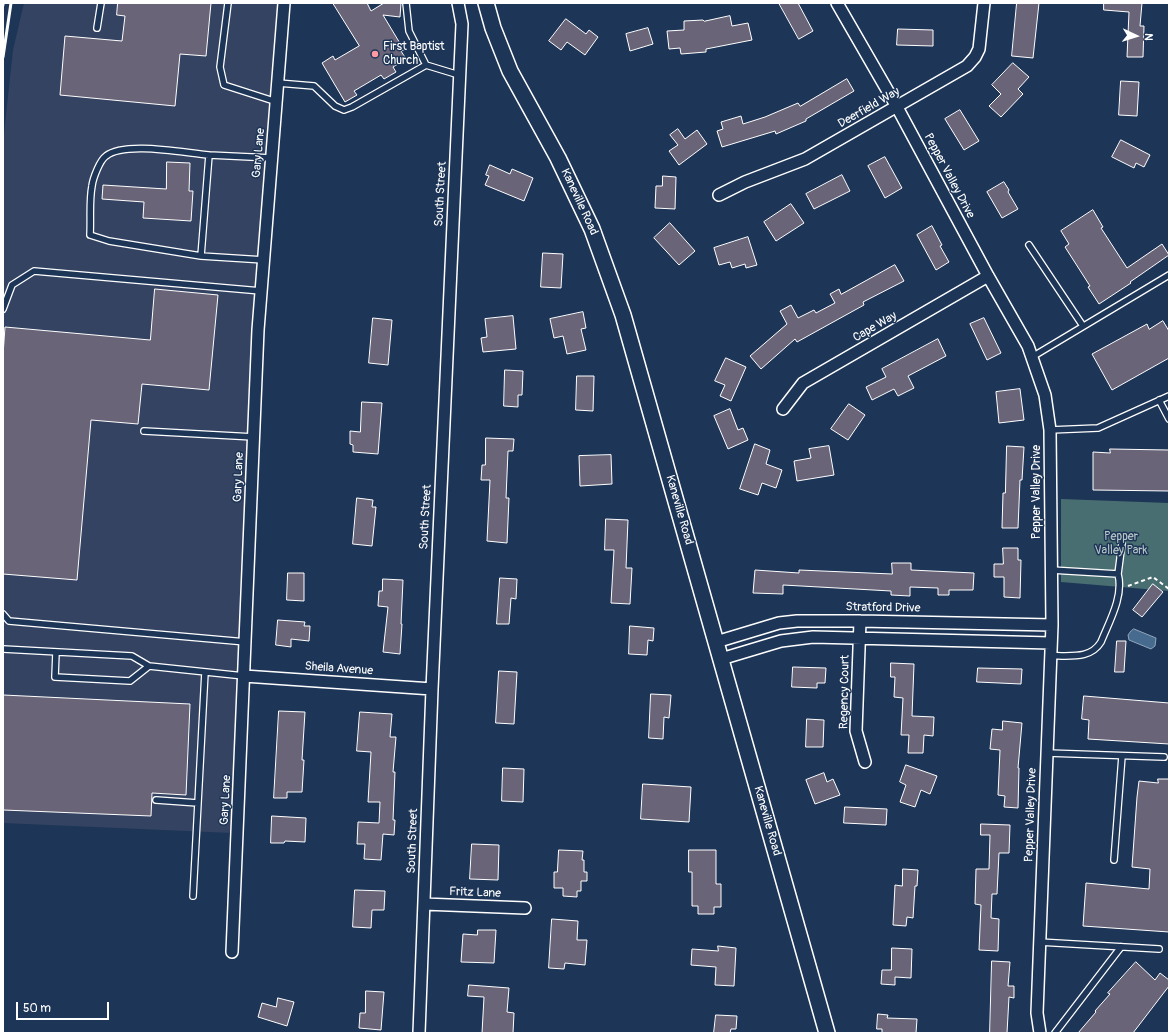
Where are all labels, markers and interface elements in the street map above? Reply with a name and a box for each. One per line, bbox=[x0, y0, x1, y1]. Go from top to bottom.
north arrow bbox=[1116, 16, 1156, 56]
text: N bbox=[1142, 33, 1155, 41]
place label: First Baptist Church bbox=[383, 40, 445, 68]
marker: First Baptist Church bbox=[370, 49, 380, 59]
street label: Deerfield Way bbox=[836, 85, 902, 131]
street label: Gary Lane bbox=[250, 127, 268, 179]
street label: Pepper Valley Drive bbox=[920, 131, 978, 221]
street label: South Street bbox=[432, 161, 450, 227]
street label: Kaneville Road bbox=[557, 166, 601, 238]
street label: Cape Way bbox=[851, 309, 899, 345]
street label: Pepper Valley Drive bbox=[1030, 445, 1044, 539]
street label: Gary Lane bbox=[231, 452, 247, 502]
street label: Kaneville Road bbox=[662, 474, 696, 546]
street label: South Street bbox=[417, 484, 435, 550]
park label: Pepper Valley Park bbox=[1094, 530, 1148, 558]
street label: Stratford Drive bbox=[845, 600, 921, 616]
street label: Regency Court bbox=[837, 655, 853, 729]
street label: Sheila Avenue bbox=[304, 659, 374, 679]
street label: Pepper Valley Drive bbox=[1022, 768, 1040, 862]
street label: Gary Lane bbox=[217, 775, 235, 825]
street label: Kaneville Road bbox=[750, 785, 784, 857]
street label: South Street bbox=[405, 808, 421, 874]
street label: Fritz Lane bbox=[449, 885, 501, 901]
scale bar bbox=[18, 994, 111, 1020]
text: 50 m bbox=[23, 1001, 51, 1016]

